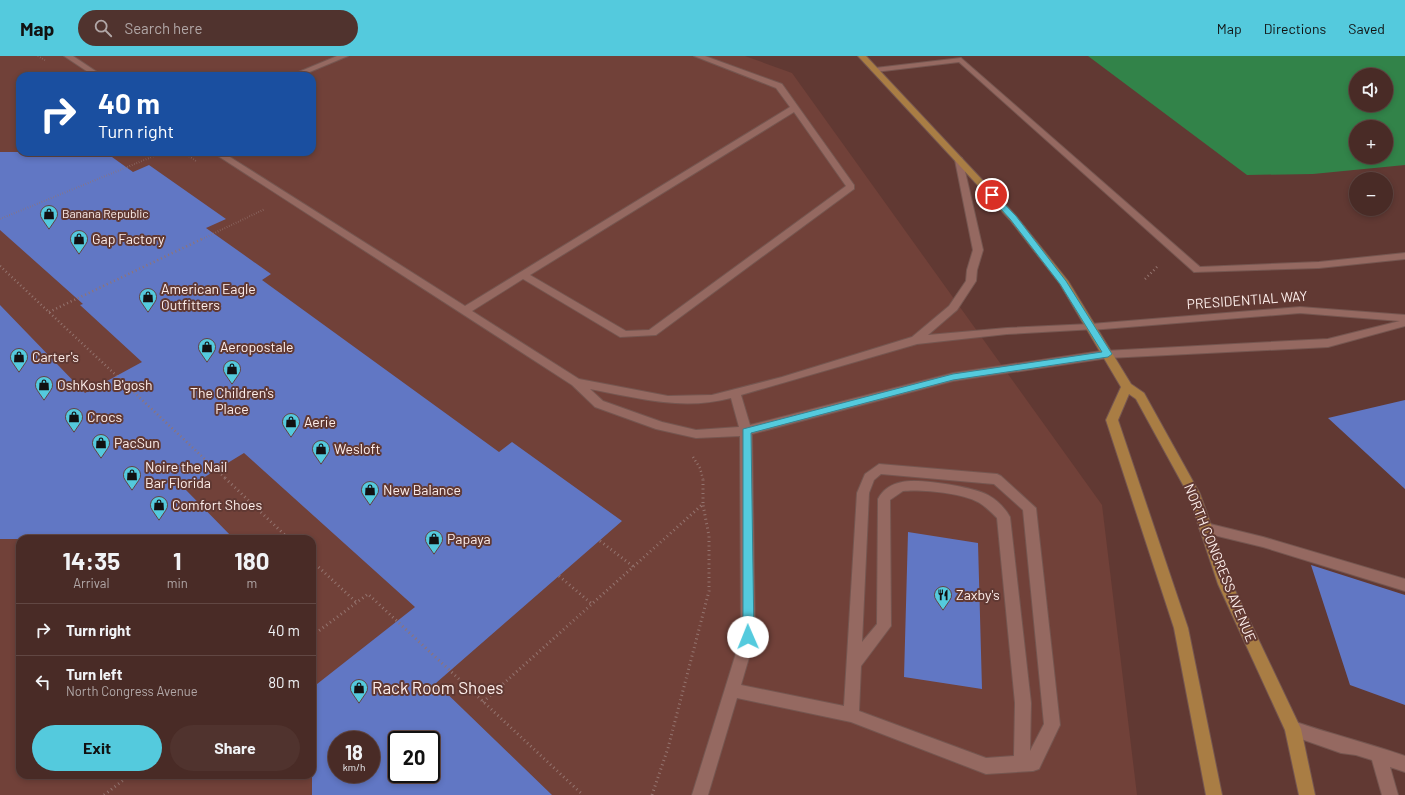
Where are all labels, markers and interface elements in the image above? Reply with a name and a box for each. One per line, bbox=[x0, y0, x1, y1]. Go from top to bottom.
search box bbox=[78, 10, 358, 46]
text: Map bbox=[20, 17, 54, 40]
icon: search bbox=[92, 17, 114, 39]
text: Search here bbox=[124, 19, 202, 37]
text: Map bbox=[1217, 20, 1242, 37]
text: Directions bbox=[1264, 20, 1326, 37]
text: Saved bbox=[1348, 20, 1385, 37]
map controls bbox=[1349, 68, 1393, 216]
button: sound bbox=[1349, 68, 1393, 112]
text: 40 m bbox=[98, 86, 160, 120]
icon: right bbox=[32, 88, 84, 140]
text: Turn right bbox=[98, 120, 174, 142]
button: + bbox=[1349, 120, 1393, 164]
button: − bbox=[1349, 172, 1393, 216]
pin bbox=[975, 178, 1009, 212]
icon: arrive bbox=[981, 184, 1003, 206]
shop icon: Banana Republic bbox=[39, 204, 59, 229]
place label: Banana Republic bbox=[62, 206, 149, 220]
shop icon: Gap Factory bbox=[69, 229, 89, 254]
place label: Gap Factory bbox=[92, 230, 165, 247]
place label: American Eagle Outfitters bbox=[161, 280, 256, 313]
shop icon: American Eagle Outfitters bbox=[138, 287, 158, 312]
street label: PRESIDENTIAL WAY bbox=[1186, 287, 1308, 312]
shop icon: Aeropostale bbox=[197, 337, 217, 362]
place label: Aeropostale bbox=[220, 338, 293, 355]
shop icon: Carter's bbox=[9, 347, 29, 372]
place label: Carter's bbox=[32, 348, 79, 365]
shop icon: The Children's Place bbox=[222, 359, 242, 384]
shop icon: OshKosh B'gosh bbox=[34, 375, 54, 400]
place label: OshKosh B'gosh bbox=[57, 376, 153, 393]
place label: The Children's Place bbox=[190, 384, 274, 417]
shop icon: Crocs bbox=[64, 407, 84, 432]
place label: Crocs bbox=[87, 408, 122, 425]
shop icon: Aerie bbox=[281, 412, 301, 437]
place label: Aerie bbox=[304, 413, 336, 430]
shop icon: PacSun bbox=[91, 433, 111, 458]
place label: PacSun bbox=[114, 434, 160, 451]
shop icon: Wesloft bbox=[311, 439, 331, 464]
place label: Wesloft bbox=[334, 440, 381, 457]
place label: Noire the Nail Bar Florida bbox=[145, 458, 227, 491]
shop icon: Noire the Nail Bar Florida bbox=[122, 465, 142, 490]
shop icon: New Balance bbox=[360, 480, 380, 505]
place label: New Balance bbox=[383, 481, 461, 498]
street label: NORTH CONGRESS AVENUE bbox=[1181, 481, 1260, 645]
shop icon: Comfort Shoes bbox=[149, 495, 169, 520]
place label: Comfort Shoes bbox=[172, 496, 262, 513]
shop icon: Papaya bbox=[424, 529, 444, 554]
place label: Papaya bbox=[447, 530, 491, 547]
text: 14:35 bbox=[63, 546, 120, 575]
text: 1 bbox=[173, 546, 181, 575]
text: 180 bbox=[234, 546, 269, 575]
text: Arrival bbox=[73, 575, 110, 591]
text: min bbox=[167, 575, 188, 591]
text: m bbox=[246, 575, 257, 591]
restaurant icon: Zaxby's bbox=[933, 585, 953, 610]
place label: Zaxby's bbox=[956, 586, 1000, 603]
position arrow bbox=[727, 616, 769, 658]
icon: right bbox=[32, 619, 54, 641]
text: Turn right bbox=[66, 621, 131, 639]
text: 40 m bbox=[268, 621, 300, 639]
text: Turn left bbox=[66, 665, 122, 683]
icon: left bbox=[32, 671, 54, 693]
text: 80 m bbox=[268, 673, 300, 691]
place label: Rack Room Shoes bbox=[372, 677, 504, 697]
shop icon: Rack Room Shoes bbox=[349, 678, 369, 703]
text: North Congress Avenue bbox=[66, 683, 198, 699]
button: Exit bbox=[32, 725, 162, 771]
button: Share bbox=[170, 725, 300, 771]
speed limit sign: 20 bbox=[388, 731, 440, 783]
text: 18 bbox=[345, 740, 363, 764]
text: km/h bbox=[343, 761, 365, 773]

